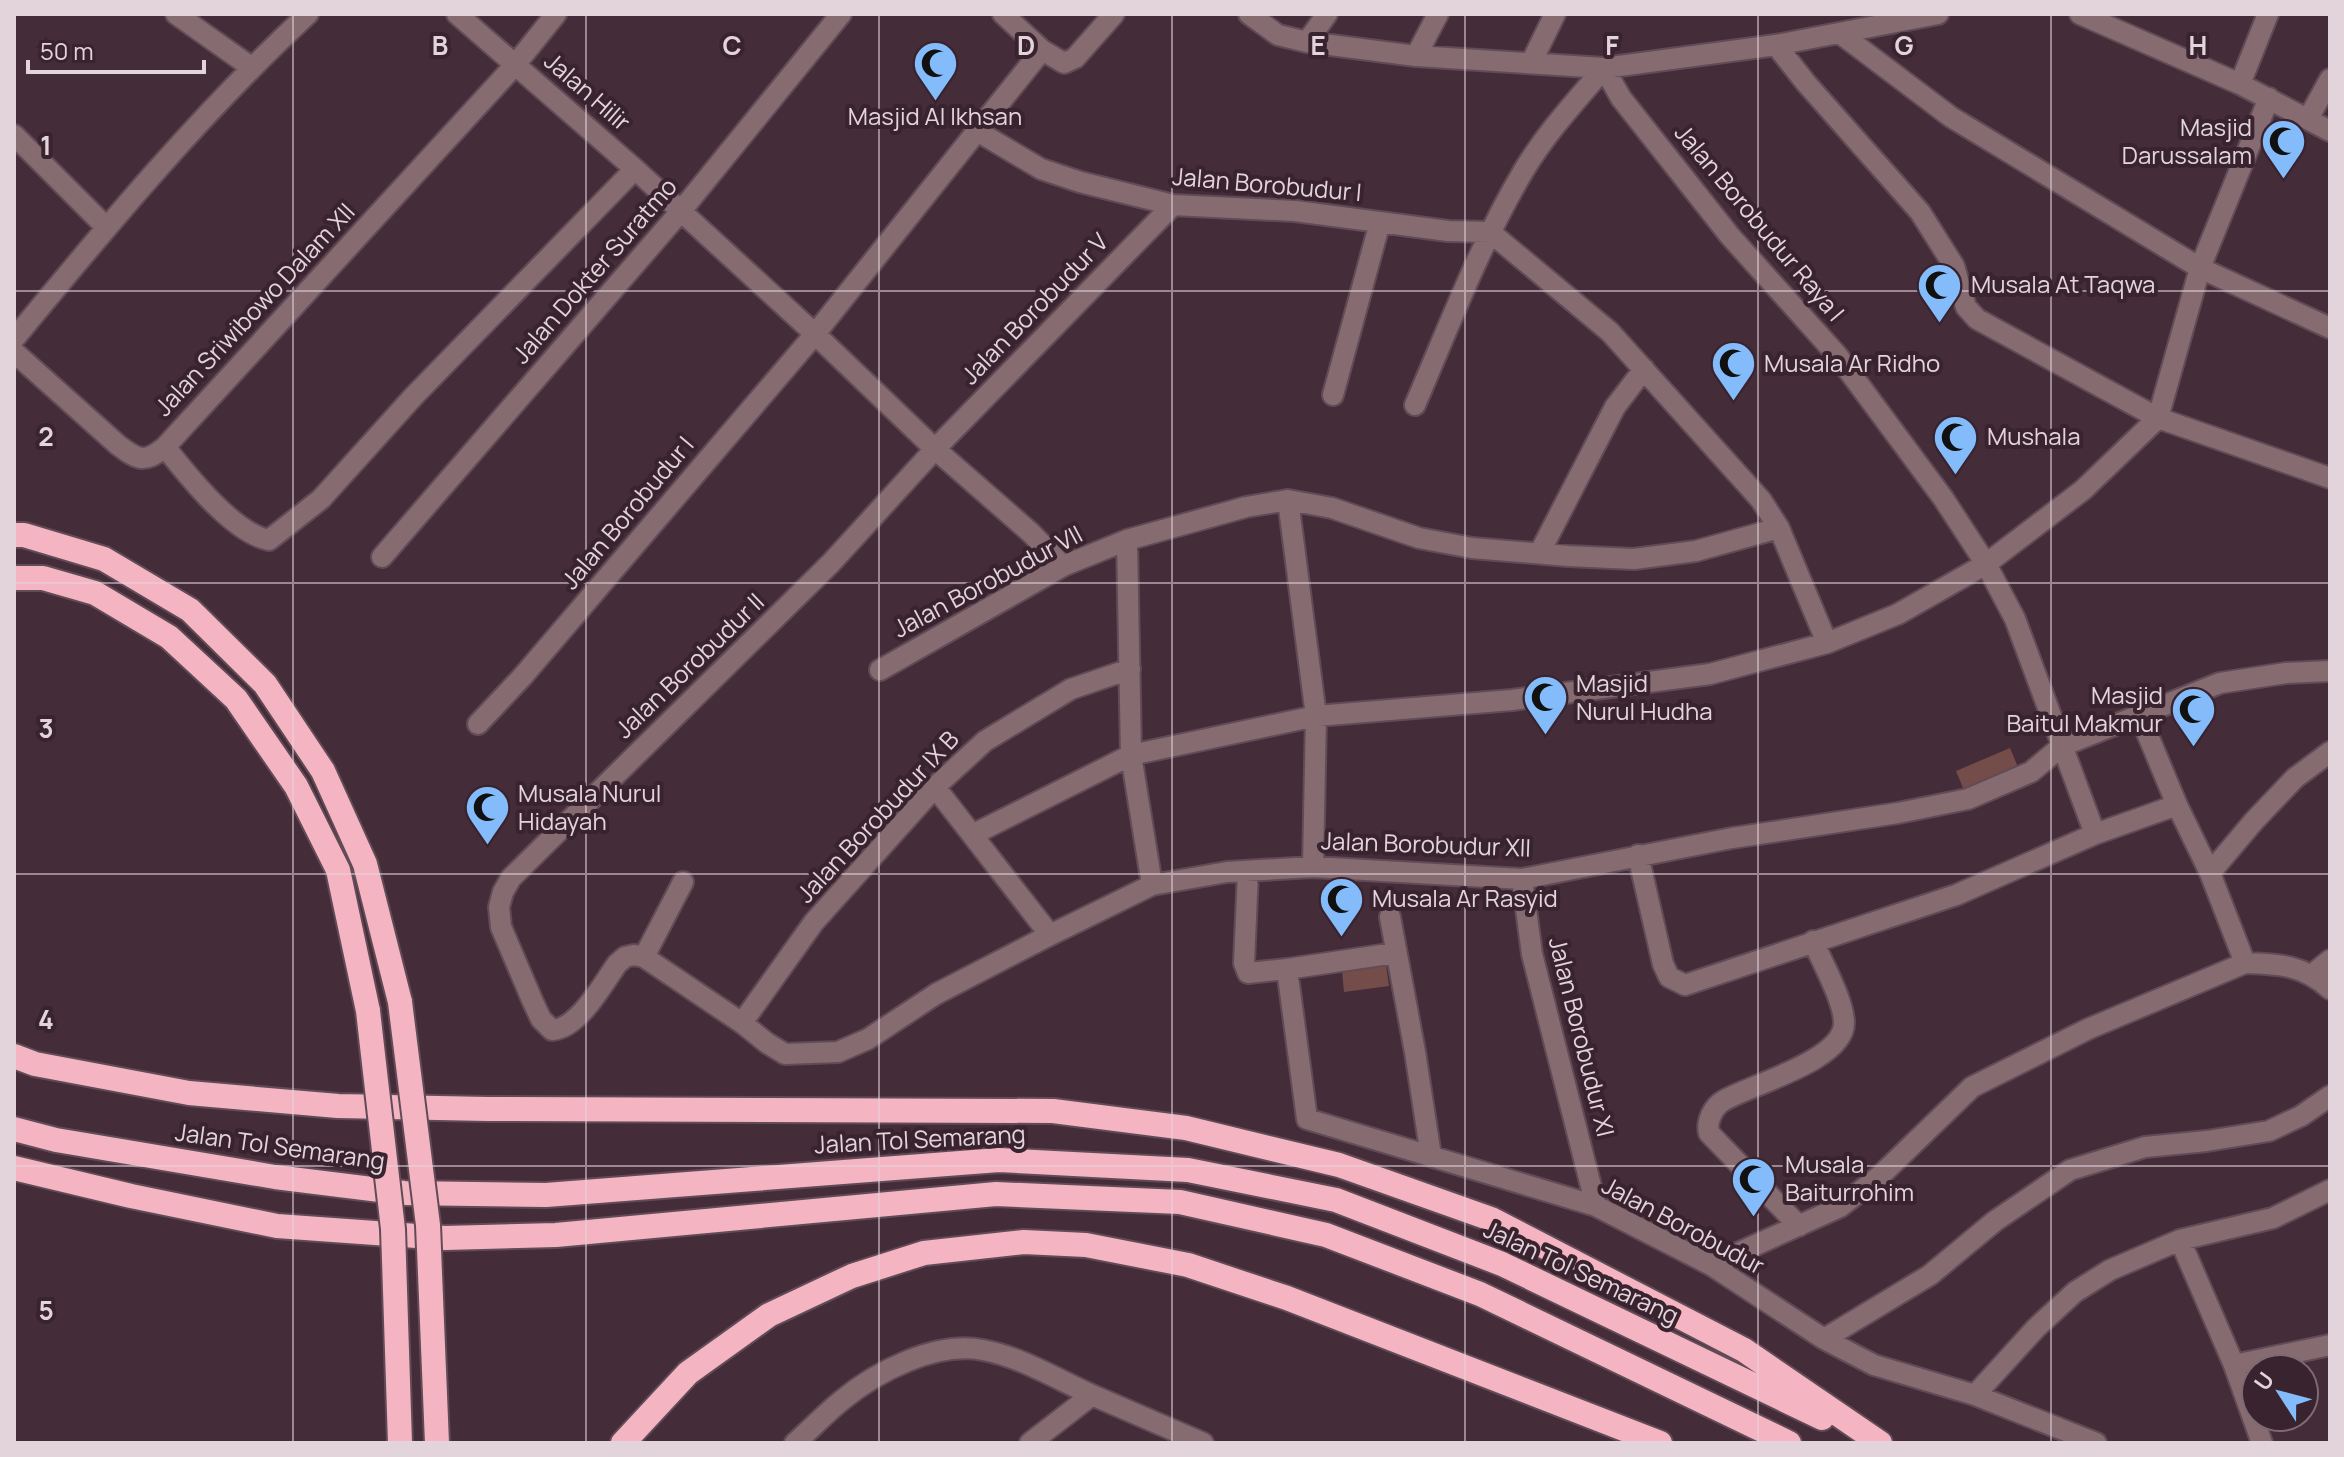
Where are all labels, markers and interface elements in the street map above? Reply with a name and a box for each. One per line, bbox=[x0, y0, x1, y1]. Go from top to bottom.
scale bar bbox=[28, 24, 204, 74]
text: B bbox=[432, 27, 448, 63]
text: C bbox=[722, 27, 742, 63]
text: D bbox=[1017, 27, 1035, 63]
text: E bbox=[1310, 27, 1326, 63]
text: F bbox=[1605, 27, 1619, 63]
text: G bbox=[1894, 27, 1914, 63]
text: H bbox=[2189, 27, 2207, 63]
text: 50 m bbox=[40, 34, 94, 67]
mosque icon: Masjid Al Ikhsan bbox=[911, 39, 959, 102]
street label: Jalan Hilir bbox=[538, 44, 638, 138]
place label: Masjid Al Ikhsan bbox=[848, 99, 1022, 132]
place label: Masjid Darussalam bbox=[2122, 110, 2252, 171]
street label: Jalan Borobudur Raya I bbox=[1668, 116, 1853, 328]
mosque icon: Masjid Darussalam bbox=[2259, 118, 2307, 181]
text: 1 bbox=[40, 127, 52, 163]
street label: Jalan Borobudur I bbox=[1171, 159, 1363, 208]
street label: Jalan Dokter Suratmo bbox=[504, 170, 684, 370]
street label: Jalan Sriwibowo Dalam XII bbox=[146, 195, 361, 423]
street label: Jalan Borobudur V bbox=[953, 225, 1115, 391]
mosque icon: Musala At Taqwa bbox=[1916, 261, 1964, 324]
place label: Musala At Taqwa bbox=[1971, 267, 2155, 300]
mosque icon: Musala Ar Ridho bbox=[1709, 340, 1757, 403]
place label: Musala Ar Ridho bbox=[1764, 346, 1940, 379]
mosque icon: Mushala bbox=[1932, 413, 1980, 476]
text: 2 bbox=[38, 418, 54, 454]
place label: Mushala bbox=[1987, 419, 2081, 452]
street label: Jalan Borobudur I bbox=[553, 429, 701, 595]
street label: Jalan Borobudur VII bbox=[887, 517, 1088, 645]
street label: Jalan Borobudur II bbox=[607, 585, 771, 745]
place label: Masjid Nurul Hudha bbox=[1576, 666, 1713, 727]
mosque icon: Masjid Nurul Hudha bbox=[1521, 674, 1569, 737]
place label: Masjid Baitul Makmur bbox=[2006, 678, 2163, 739]
mosque icon: Masjid Baitul Makmur bbox=[2170, 686, 2218, 749]
text: 3 bbox=[38, 710, 54, 746]
street label: Jalan Borobudur IX B bbox=[788, 723, 965, 909]
place label: Musala Nurul Hidayah bbox=[518, 776, 661, 837]
mosque icon: Musala Nurul Hidayah bbox=[463, 784, 511, 847]
street label: Jalan Borobudur XII bbox=[1320, 823, 1532, 864]
mosque icon: Musala Ar Rasyid bbox=[1317, 875, 1365, 938]
place label: Musala Ar Rasyid bbox=[1372, 881, 1558, 914]
street label: Jalan Borobudur XI bbox=[1542, 933, 1623, 1140]
text: 4 bbox=[38, 1001, 54, 1037]
street label: Jalan Tol Semarang bbox=[173, 1114, 387, 1177]
street label: Jalan Tol Semarang bbox=[813, 1116, 1026, 1161]
place label: Musala Baiturrohim bbox=[1785, 1147, 1914, 1208]
mosque icon: Musala Baiturrohim bbox=[1730, 1155, 1778, 1218]
street label: Jalan Borobudur bbox=[1597, 1168, 1771, 1282]
street label: Jalan Tol Semarang bbox=[1479, 1212, 1684, 1331]
text: 5 bbox=[38, 1292, 54, 1328]
north arrow bbox=[2240, 1353, 2320, 1433]
text: U bbox=[2247, 1366, 2281, 1396]

